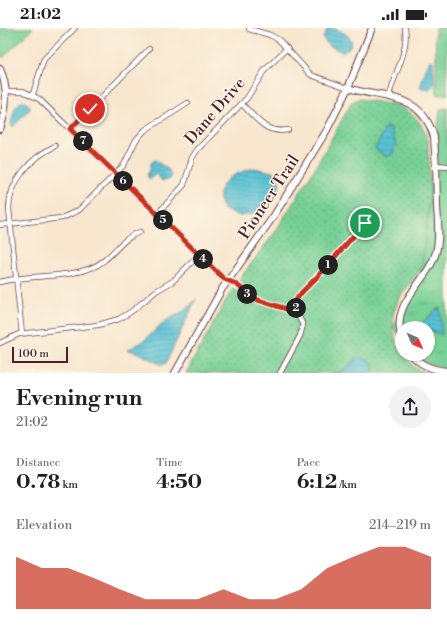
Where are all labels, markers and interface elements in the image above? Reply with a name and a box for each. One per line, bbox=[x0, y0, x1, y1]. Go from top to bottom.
text: 21:02 bbox=[20, 5, 61, 24]
street label: Dane Drive bbox=[180, 73, 250, 149]
pin bbox=[73, 92, 107, 126]
icon: check bbox=[79, 98, 101, 120]
pin: 7 bbox=[73, 131, 93, 151]
text: 7 bbox=[80, 134, 86, 148]
street label: Pioneer Trail bbox=[234, 151, 304, 243]
pin: 6 bbox=[113, 171, 133, 191]
text: 6 bbox=[120, 174, 126, 188]
pin bbox=[348, 206, 382, 240]
pin: 5 bbox=[153, 210, 173, 230]
icon: arrive bbox=[354, 212, 376, 234]
text: 5 bbox=[160, 213, 166, 227]
pin: 4 bbox=[193, 249, 213, 269]
text: 4 bbox=[199, 252, 207, 266]
pin: 1 bbox=[318, 255, 338, 275]
text: 1 bbox=[325, 258, 331, 272]
pin: 3 bbox=[237, 284, 257, 304]
text: 3 bbox=[244, 287, 250, 301]
pin: 2 bbox=[286, 298, 306, 318]
text: 2 bbox=[293, 301, 299, 315]
north arrow bbox=[395, 321, 435, 361]
map controls bbox=[395, 321, 435, 361]
scale bar bbox=[12, 345, 68, 364]
text: 100 m bbox=[18, 347, 49, 361]
text: Evening run bbox=[16, 385, 142, 412]
button: share bbox=[389, 386, 431, 428]
text: 21:02 bbox=[16, 414, 48, 430]
text: Distance bbox=[16, 456, 60, 470]
text: Time bbox=[156, 456, 183, 470]
text: Pace bbox=[297, 456, 320, 470]
text: 0.78 bbox=[16, 470, 60, 495]
text: 4:50 bbox=[156, 470, 202, 495]
text: 6:12 bbox=[297, 470, 337, 495]
text: km bbox=[60, 478, 78, 492]
text: /km bbox=[337, 478, 357, 492]
text: Elevation bbox=[16, 517, 72, 533]
text: 214–219 m bbox=[369, 517, 431, 533]

